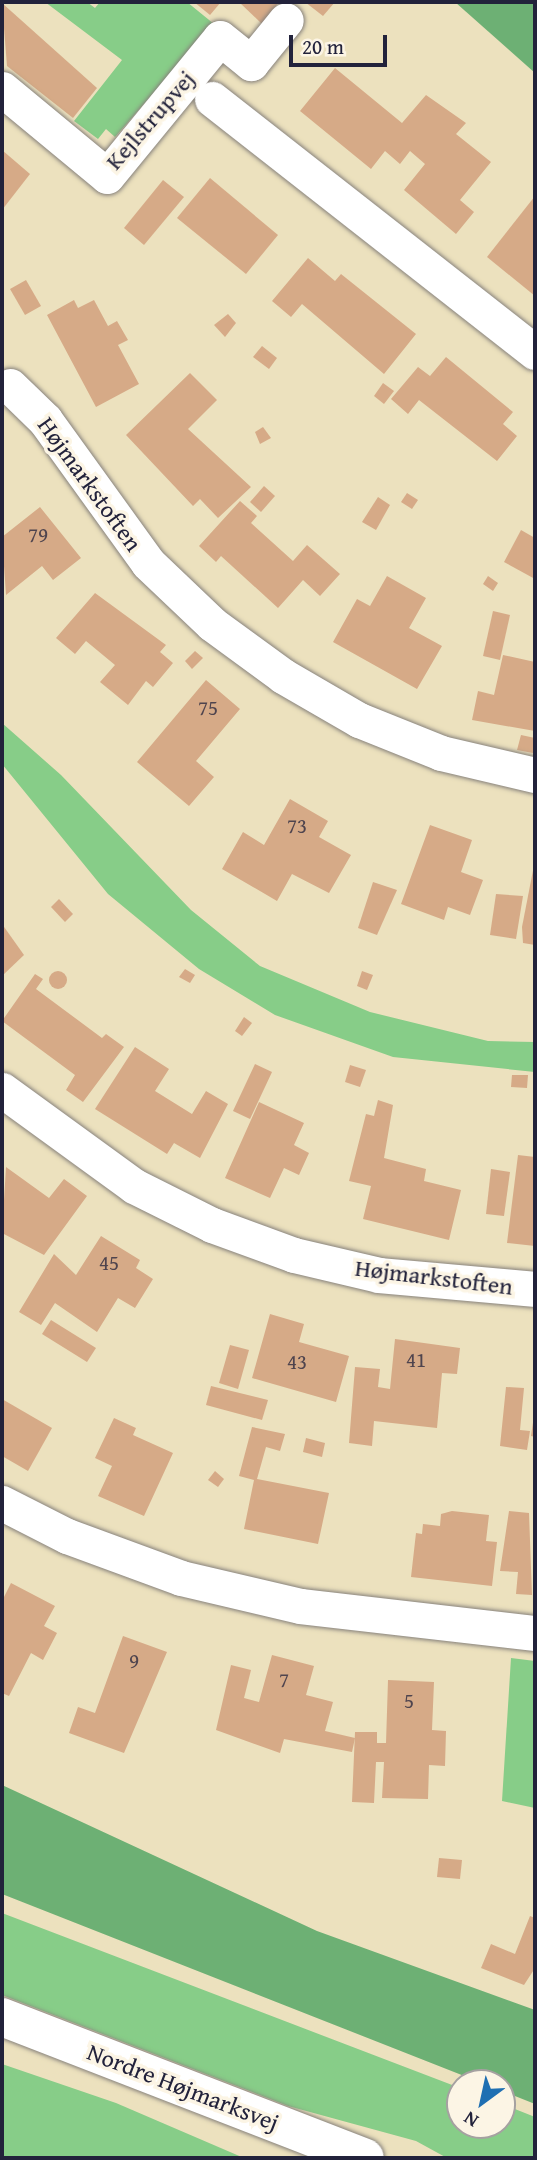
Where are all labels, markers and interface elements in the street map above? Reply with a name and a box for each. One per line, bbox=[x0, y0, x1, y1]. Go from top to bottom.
scale bar bbox=[292, 21, 390, 65]
text: 20 m bbox=[302, 31, 344, 62]
street label: Kejlstrupvej bbox=[99, 65, 201, 175]
street label: Højmarkstoften bbox=[32, 411, 148, 557]
house number: 79 bbox=[28, 522, 48, 548]
house number: 75 bbox=[198, 695, 218, 721]
house number: 73 bbox=[287, 813, 307, 839]
house number: 45 bbox=[99, 1250, 119, 1276]
street label: Højmarkstoften bbox=[353, 1253, 515, 1301]
house number: 41 bbox=[406, 1347, 426, 1373]
house number: 43 bbox=[287, 1349, 307, 1375]
house number: 9 bbox=[129, 1648, 139, 1674]
house number: 7 bbox=[279, 1667, 289, 1693]
house number: 5 bbox=[404, 1688, 414, 1714]
street label: Nordre Højmarksvej bbox=[83, 2037, 283, 2137]
north arrow bbox=[446, 2069, 516, 2139]
text: N bbox=[458, 2105, 484, 2135]

